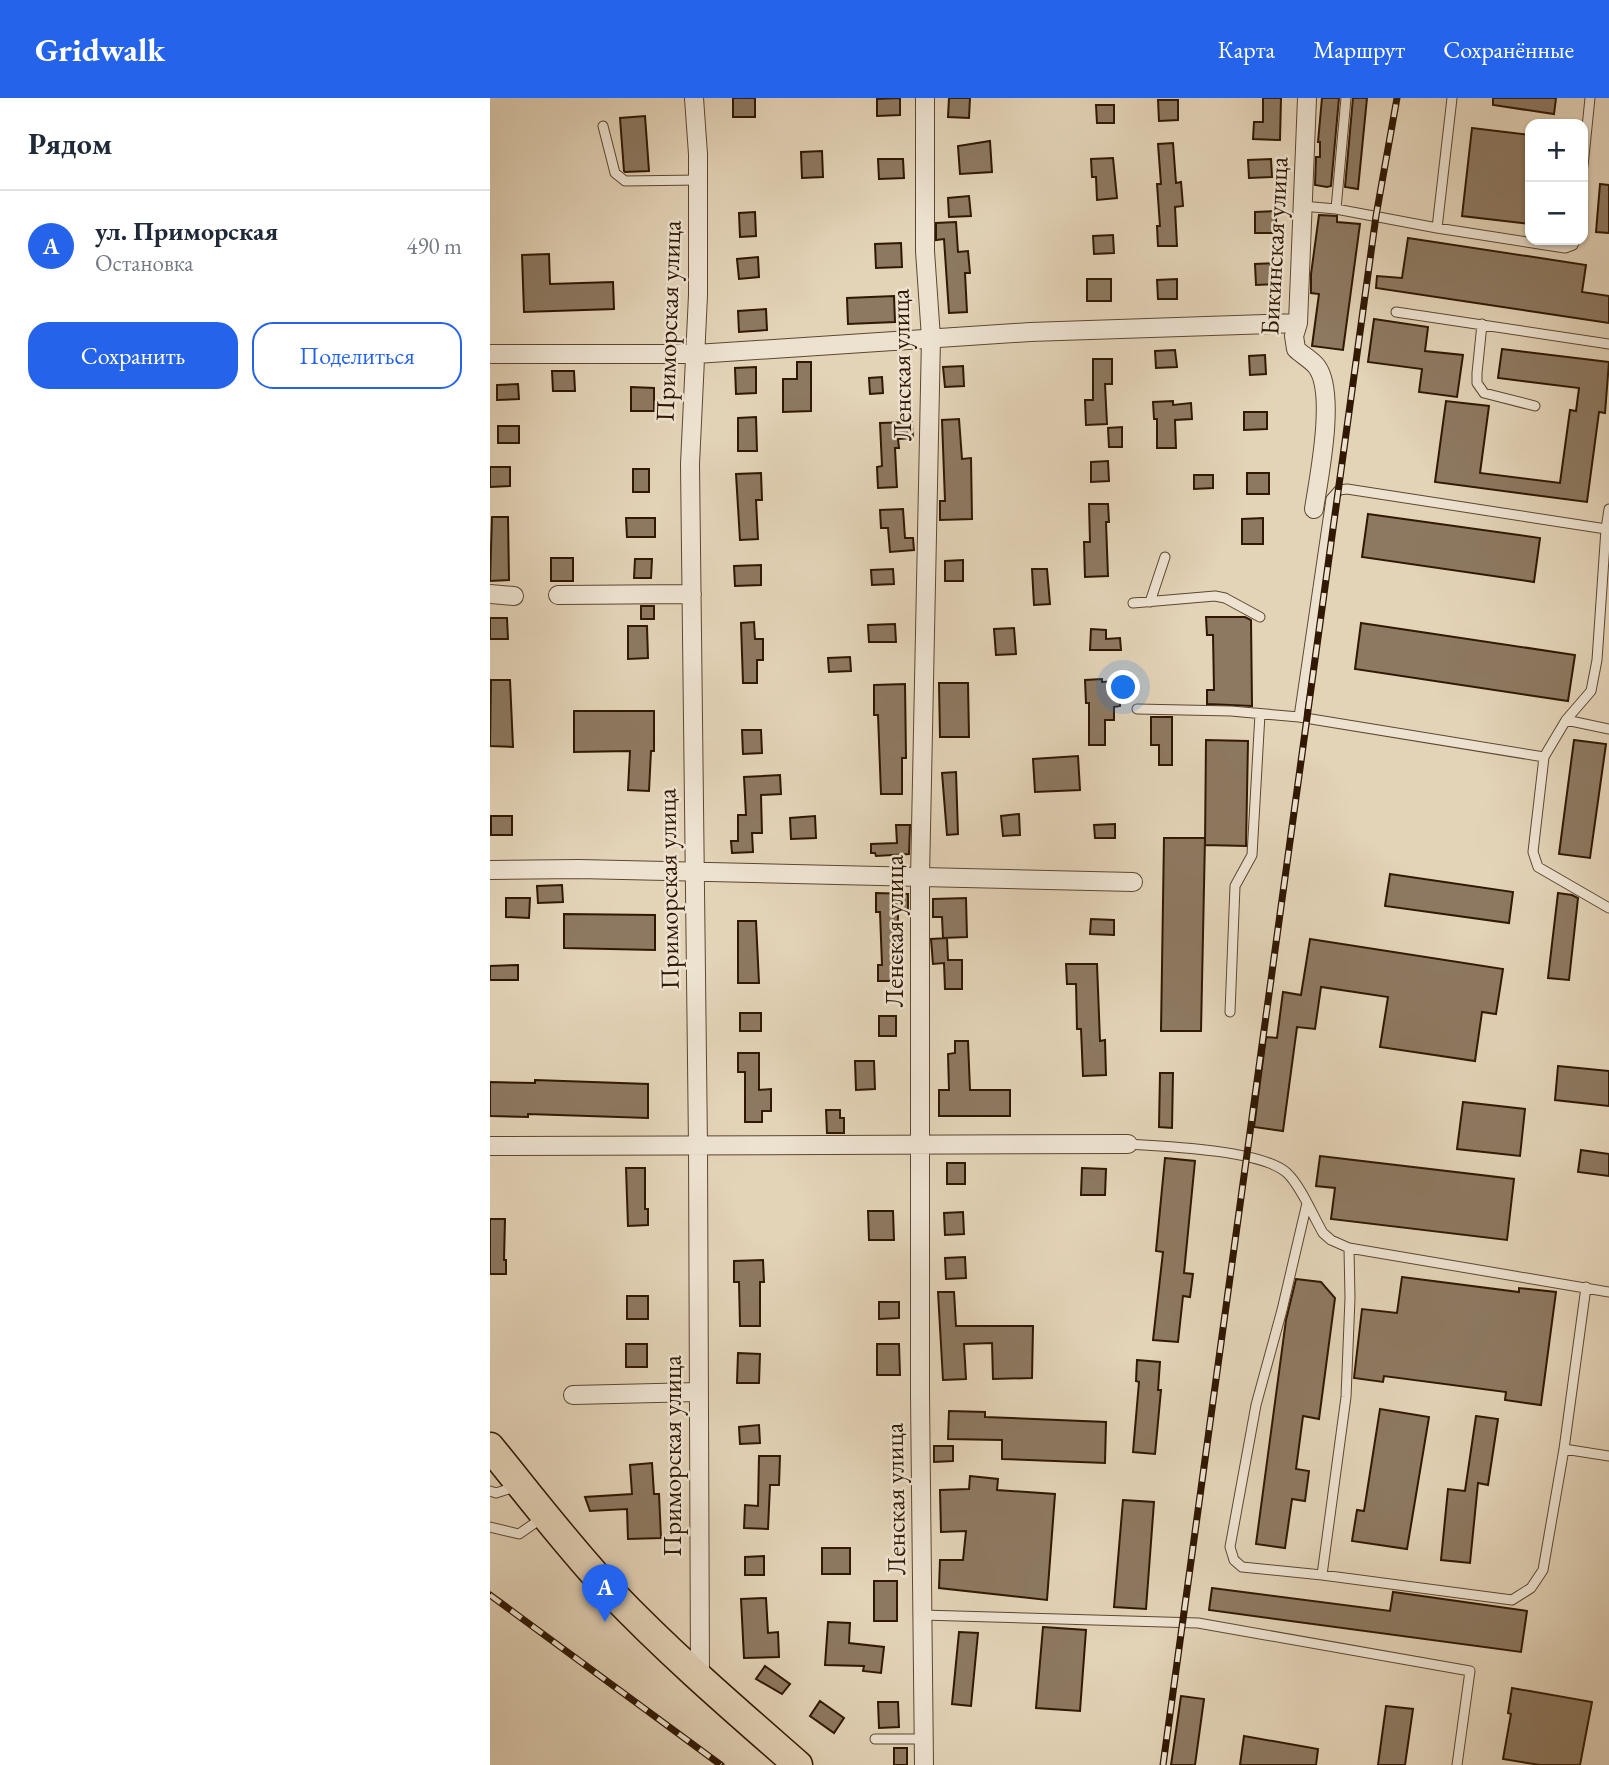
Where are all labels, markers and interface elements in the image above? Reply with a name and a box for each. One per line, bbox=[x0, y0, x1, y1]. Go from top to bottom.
text: Gridwalk bbox=[35, 28, 165, 71]
text: Карта bbox=[1218, 34, 1275, 65]
text: Маршрут bbox=[1313, 34, 1405, 65]
text: Сохранённые bbox=[1443, 34, 1574, 65]
map controls bbox=[1525, 119, 1588, 245]
button: + bbox=[1525, 119, 1588, 182]
text: Рядом bbox=[28, 124, 112, 163]
street label: Бикинская улица bbox=[1252, 155, 1296, 336]
button: − bbox=[1525, 182, 1588, 245]
text: ул. Приморская bbox=[95, 214, 278, 248]
street label: Приморская улица bbox=[647, 219, 689, 422]
text: A bbox=[43, 231, 59, 261]
text: 490 m bbox=[406, 231, 462, 261]
text: Остановка bbox=[95, 248, 193, 278]
street label: Ленская улица bbox=[883, 288, 919, 441]
button: Сохранить bbox=[28, 322, 238, 389]
button: Поделиться bbox=[252, 322, 462, 389]
your location bbox=[1106, 670, 1140, 704]
street label: Приморская улица bbox=[649, 787, 687, 990]
street label: Ленская улица bbox=[877, 854, 911, 1007]
street label: Приморская улица bbox=[655, 1355, 689, 1557]
street label: Ленская улица bbox=[877, 1422, 913, 1575]
pin: A bbox=[582, 1564, 628, 1622]

